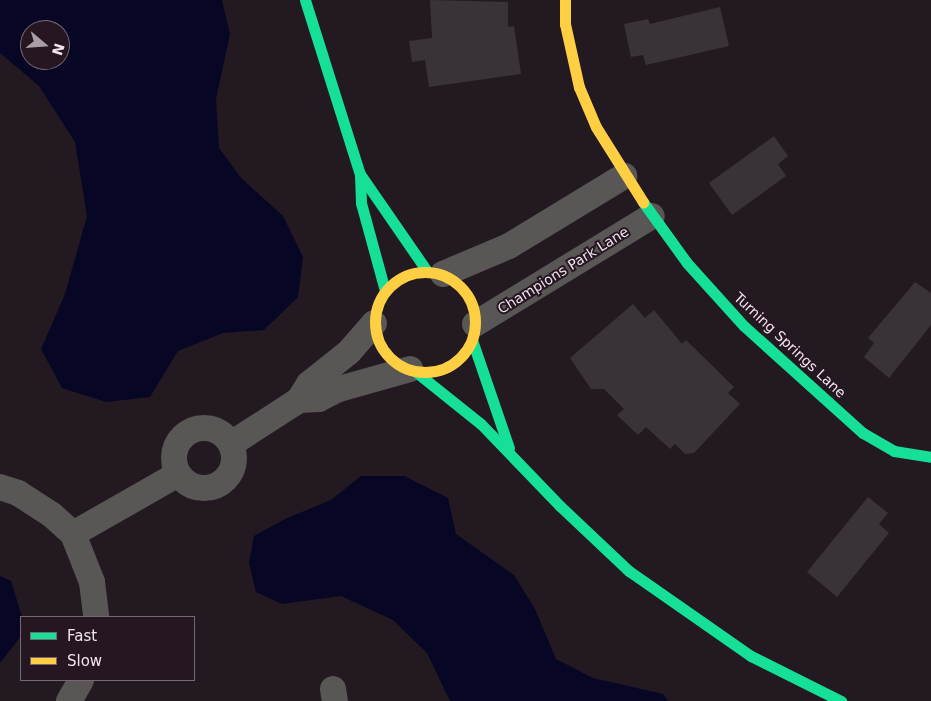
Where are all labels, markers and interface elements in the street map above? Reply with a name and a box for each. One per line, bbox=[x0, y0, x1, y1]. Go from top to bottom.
north arrow bbox=[20, 20, 70, 70]
text: N bbox=[49, 41, 68, 57]
street label: Champions Park Lane bbox=[494, 223, 632, 317]
street label: Turning Springs Lane bbox=[731, 289, 849, 401]
legend bbox=[20, 616, 195, 681]
text: Fast bbox=[67, 627, 97, 645]
text: Slow bbox=[67, 652, 102, 670]

